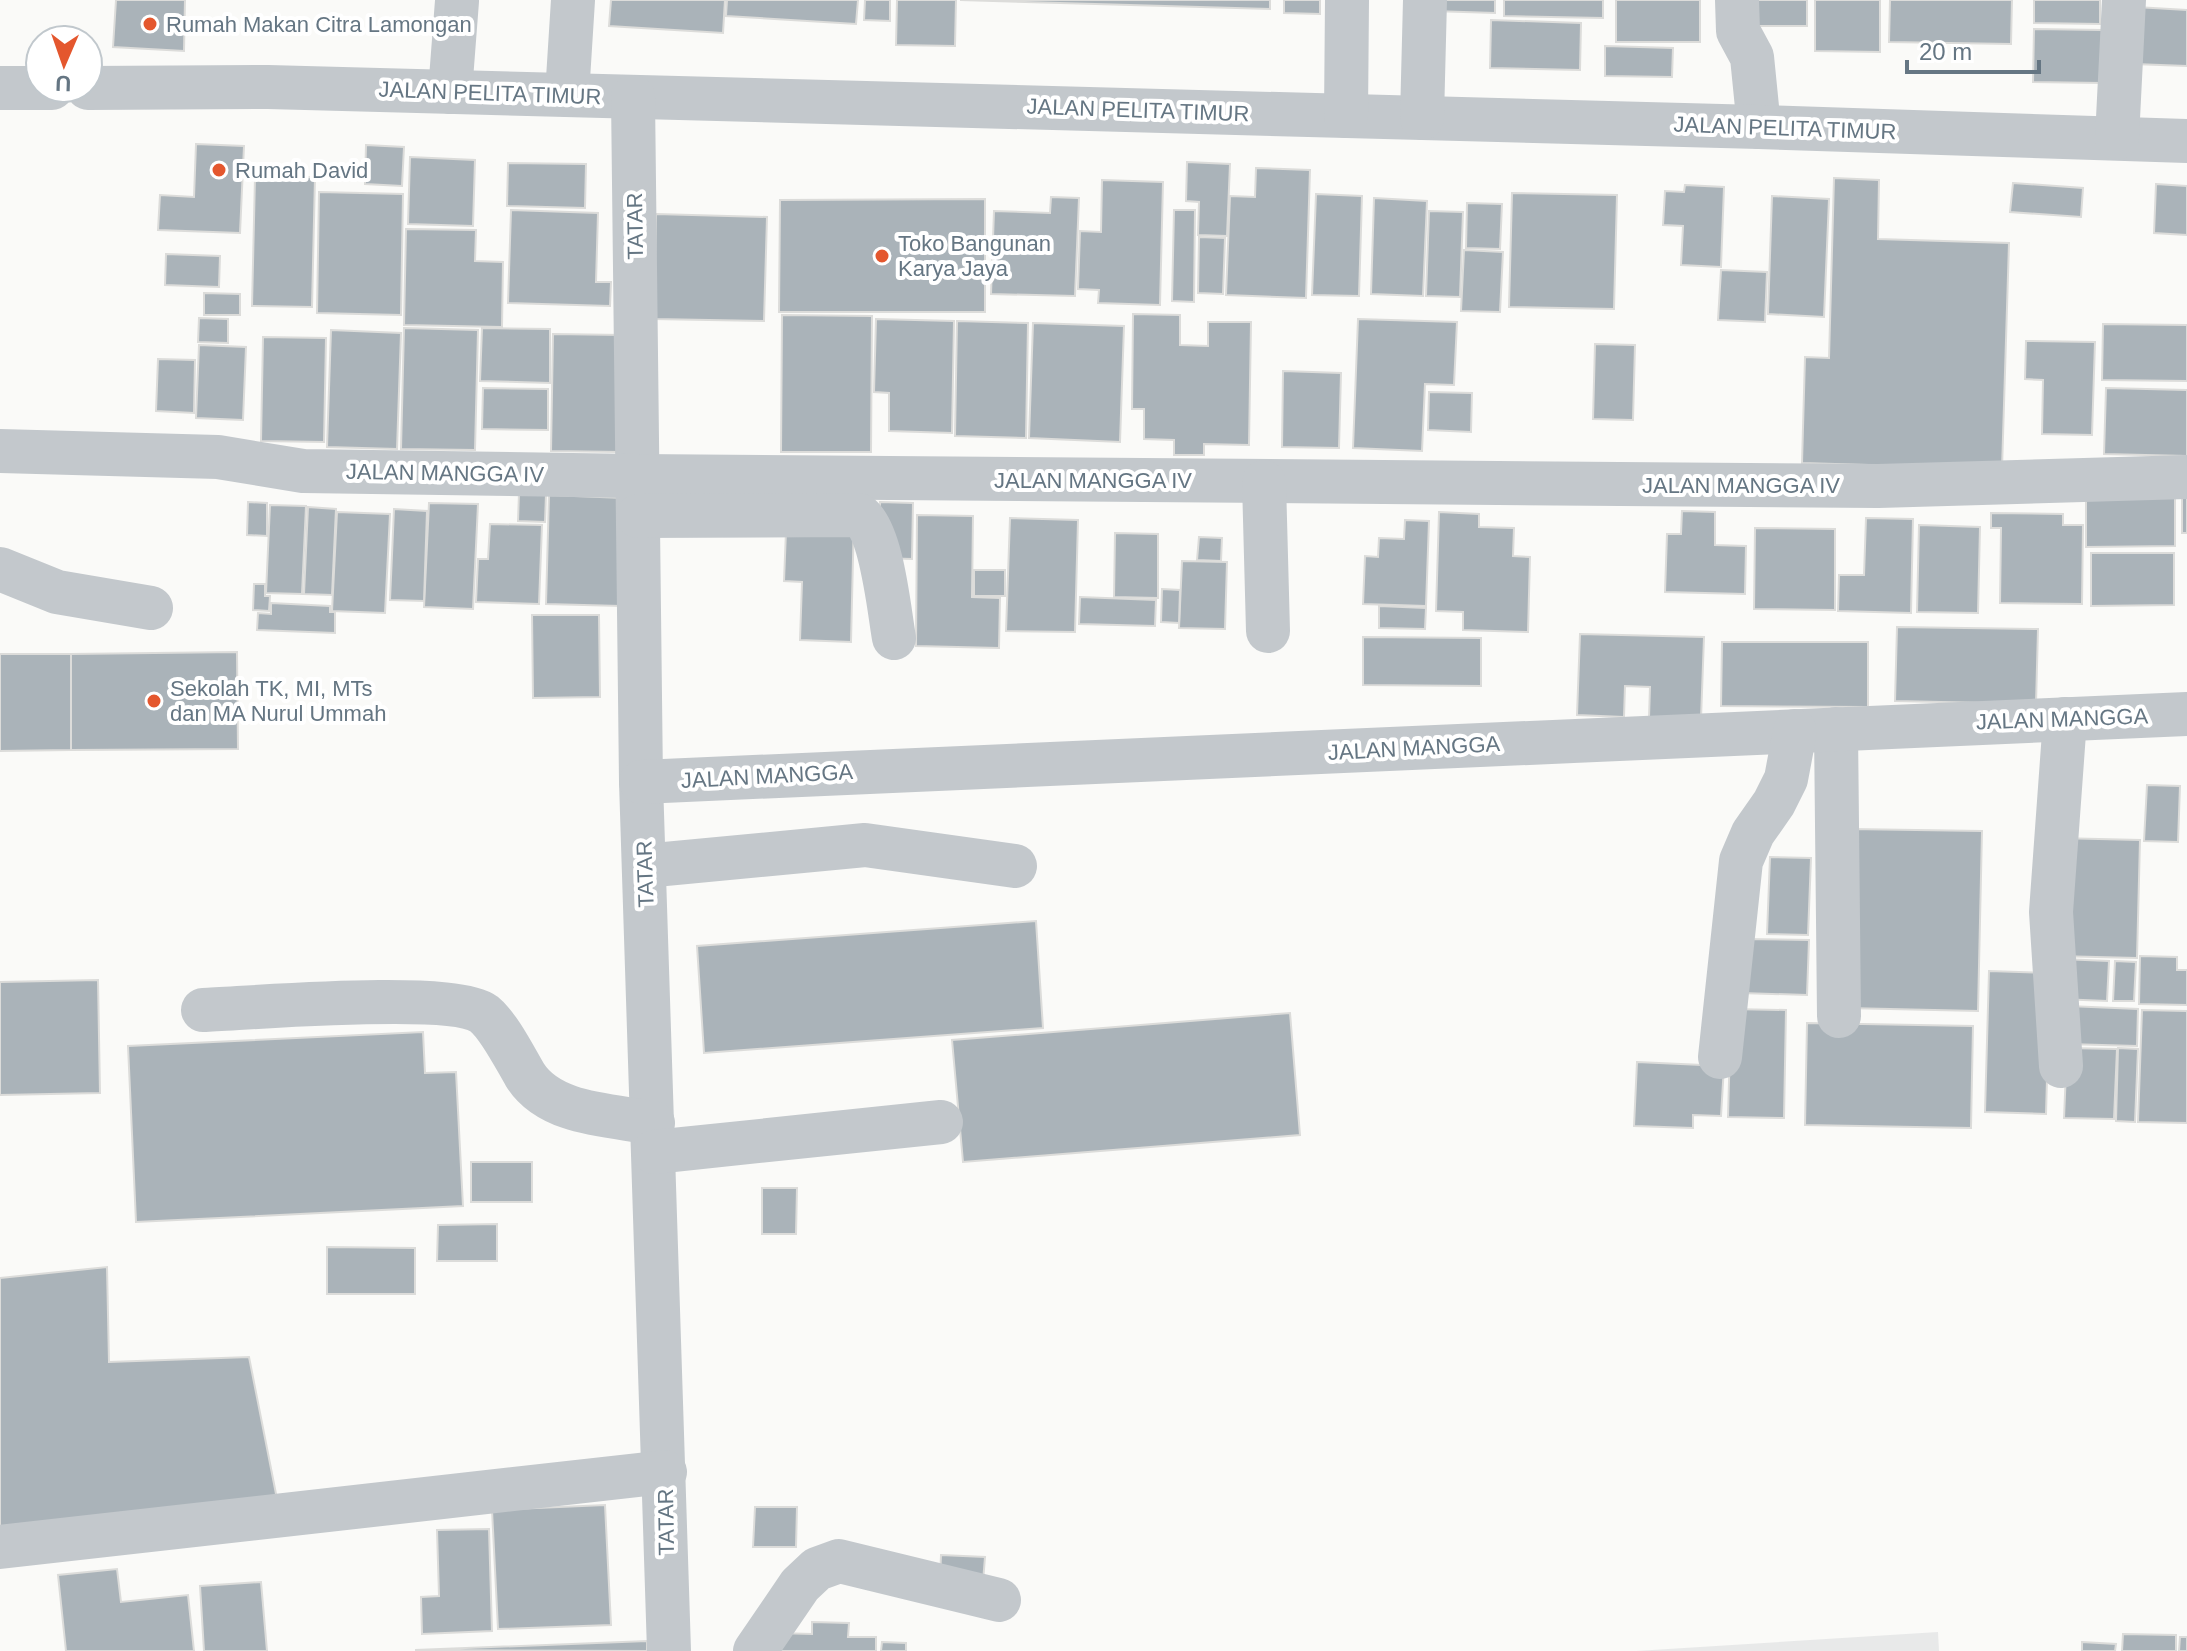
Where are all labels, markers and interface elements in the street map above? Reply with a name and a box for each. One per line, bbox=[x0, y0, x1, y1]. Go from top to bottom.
place label: Rumah Makan Citra Lamongan bbox=[166, 12, 472, 37]
marker: Rumah Makan Citra Lamongan bbox=[141, 15, 159, 33]
north arrow bbox=[24, 24, 104, 104]
scale bar bbox=[1907, 24, 2039, 74]
text: 20 m bbox=[1919, 38, 1972, 65]
text: U bbox=[55, 71, 72, 96]
street label: JALAN PELITA TIMUR bbox=[378, 77, 602, 109]
street label: JALAN PELITA TIMUR bbox=[1026, 94, 1250, 126]
street label: JALAN PELITA TIMUR bbox=[1673, 112, 1897, 144]
place label: Rumah David bbox=[235, 158, 368, 183]
marker: Rumah David bbox=[210, 161, 228, 179]
street label: TATAR bbox=[622, 192, 648, 260]
place label: Toko Bangunan Karya Jaya bbox=[898, 231, 1051, 281]
marker: Toko Bangunan Karya Jaya bbox=[873, 247, 891, 265]
street label: JALAN MANGGA IV bbox=[346, 459, 545, 487]
street label: JALAN MANGGA IV bbox=[994, 468, 1192, 493]
street label: JALAN MANGGA IV bbox=[1642, 473, 1840, 498]
place label: Sekolah TK, MI, MTs dan MA Nurul Ummah bbox=[170, 676, 386, 726]
marker: Sekolah TK, MI, MTs dan MA Nurul Ummah bbox=[145, 692, 163, 710]
street label: JALAN MANGGA bbox=[1975, 703, 2149, 735]
street label: JALAN MANGGA bbox=[1327, 731, 1501, 765]
street label: JALAN MANGGA bbox=[680, 759, 854, 793]
street label: TATAR bbox=[631, 840, 659, 908]
street label: TATAR bbox=[653, 1488, 679, 1556]

